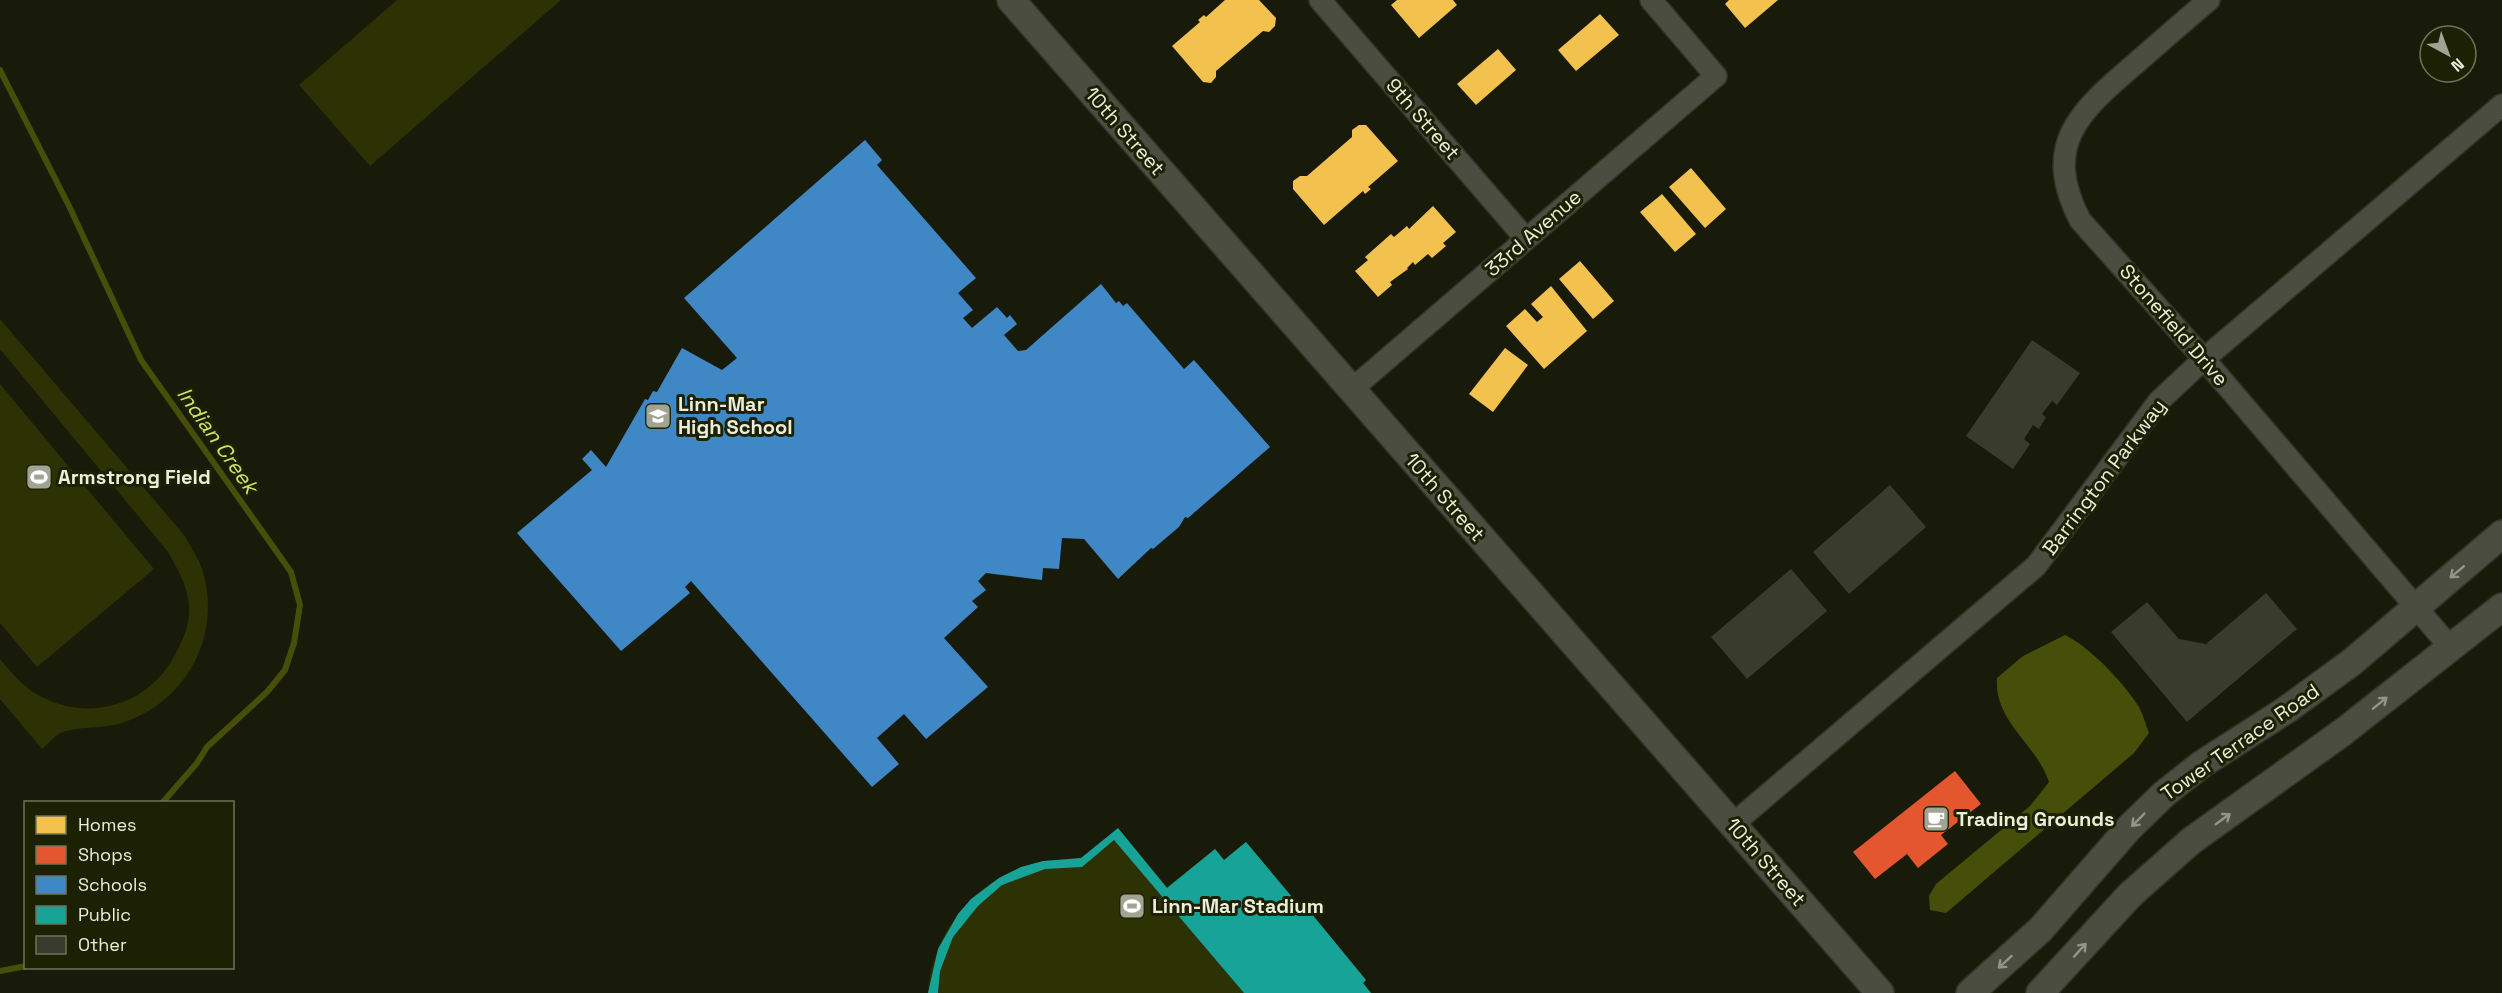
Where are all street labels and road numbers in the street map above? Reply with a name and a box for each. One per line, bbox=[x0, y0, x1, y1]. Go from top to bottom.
street label: 9th Street bbox=[1380, 73, 1466, 165]
street label: 10th Street bbox=[1079, 81, 1171, 181]
street label: 33rd Avenue bbox=[1479, 184, 1587, 282]
street label: Stonefield Drive bbox=[2114, 259, 2234, 391]
street label: Barrington Parkway bbox=[2037, 394, 2171, 560]
street label: 10th Street bbox=[1399, 447, 1491, 547]
street label: Tower Terrace Road bbox=[2156, 678, 2324, 806]
street label: 10th Street bbox=[1720, 812, 1812, 912]

